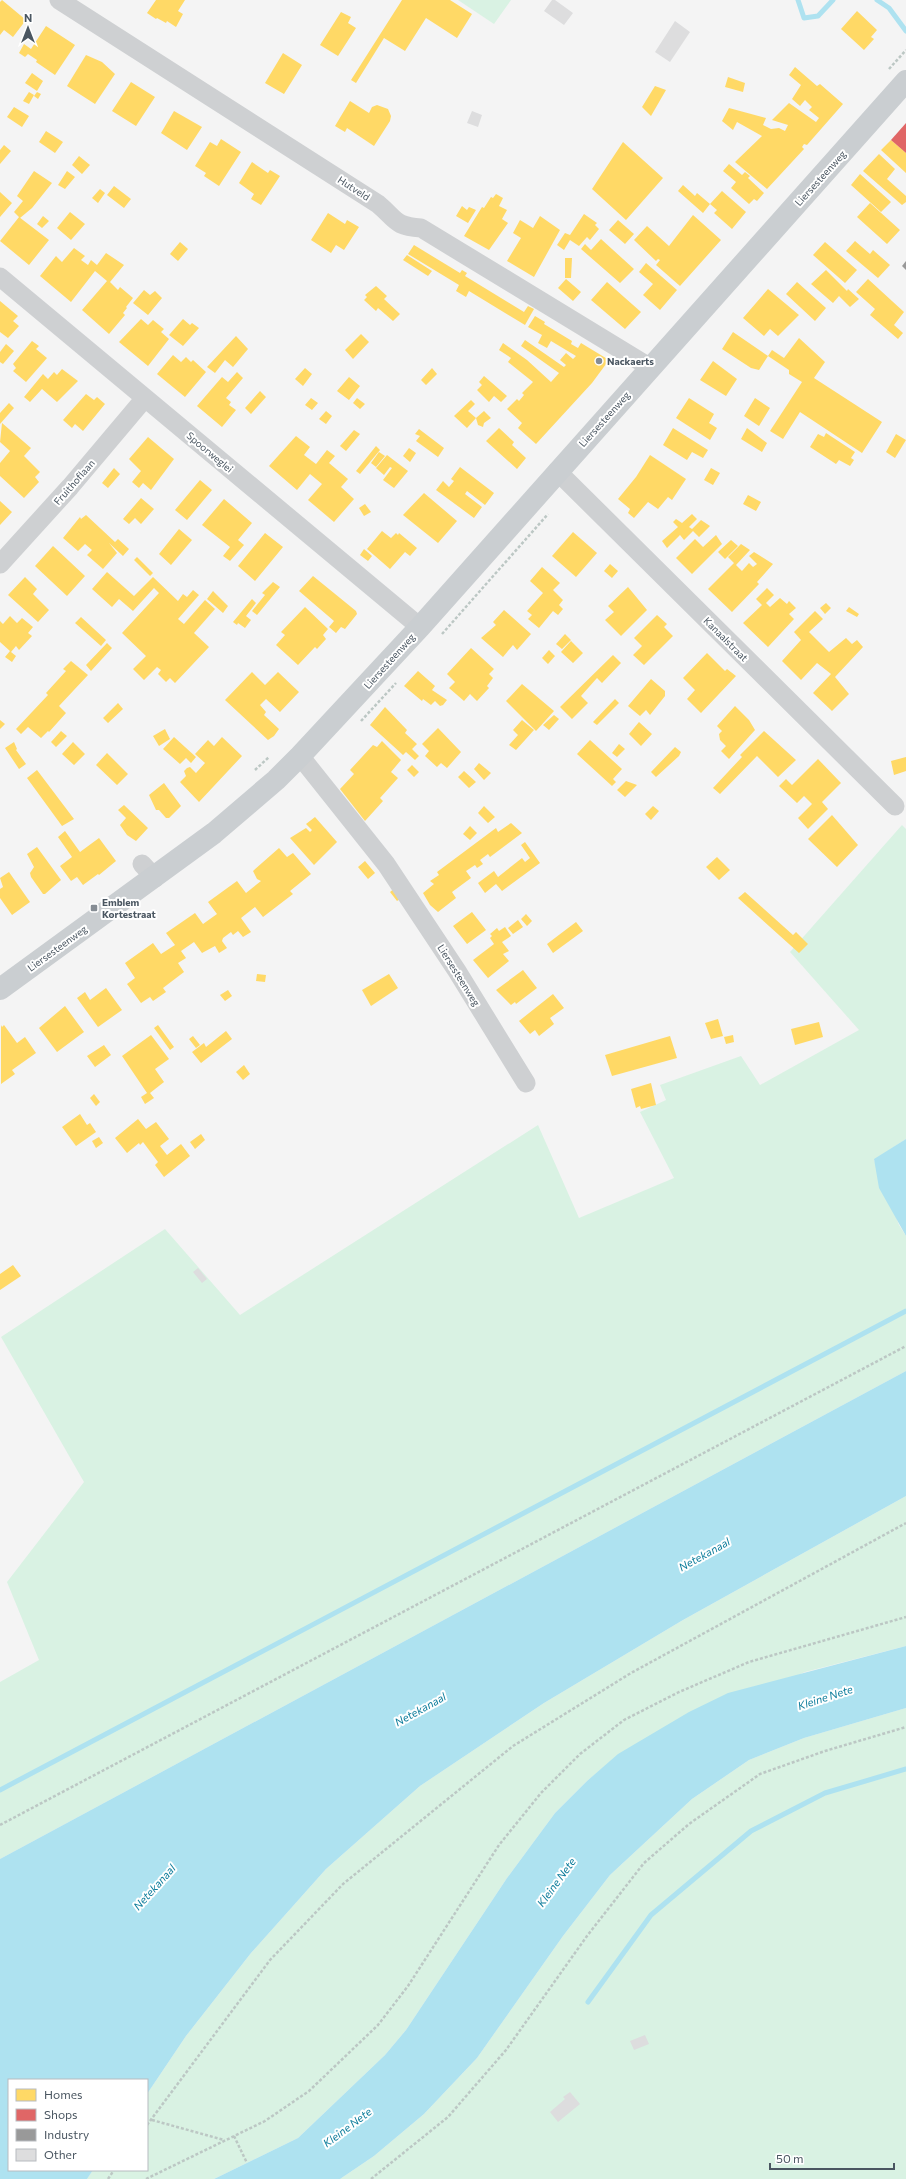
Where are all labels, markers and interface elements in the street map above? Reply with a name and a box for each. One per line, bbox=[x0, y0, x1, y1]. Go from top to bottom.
north arrow bbox=[8, 8, 48, 48]
text: N bbox=[24, 11, 32, 24]
street label: Liersesteenweg bbox=[792, 147, 848, 208]
street label: Hutveld bbox=[336, 173, 372, 203]
place label: Nackaerts bbox=[607, 355, 654, 367]
marker: Nackaerts bbox=[594, 356, 604, 366]
street label: Liersesteenweg bbox=[576, 388, 632, 449]
street label: Spoorweglei bbox=[184, 429, 236, 475]
street label: Fruithoflaan bbox=[51, 457, 97, 507]
street label: Kanaalstraat bbox=[701, 614, 751, 664]
street label: Liersesteenweg bbox=[361, 630, 417, 691]
place label: Emblem Kortestraat bbox=[102, 896, 156, 920]
marker: Emblem Kortestraat bbox=[89, 903, 99, 913]
street label: Liersesteenweg bbox=[25, 922, 89, 974]
street label: Liersesteenweg bbox=[435, 942, 483, 1009]
water label: Netekanaal bbox=[676, 1535, 732, 1573]
water label: Kleine Nete bbox=[796, 1682, 854, 1712]
water label: Netekanaal bbox=[392, 1690, 448, 1728]
water label: Kleine Nete bbox=[534, 1855, 578, 1909]
water label: Netekanaal bbox=[130, 1861, 178, 1912]
legend bbox=[8, 2079, 148, 2171]
text: Homes bbox=[44, 2087, 82, 2101]
water label: Kleine Nete bbox=[320, 2104, 374, 2149]
text: Shops bbox=[44, 2107, 78, 2121]
text: Industry bbox=[44, 2127, 89, 2141]
scale bar bbox=[770, 2145, 894, 2171]
text: Other bbox=[44, 2147, 77, 2161]
text: 50 m bbox=[776, 2151, 804, 2165]

